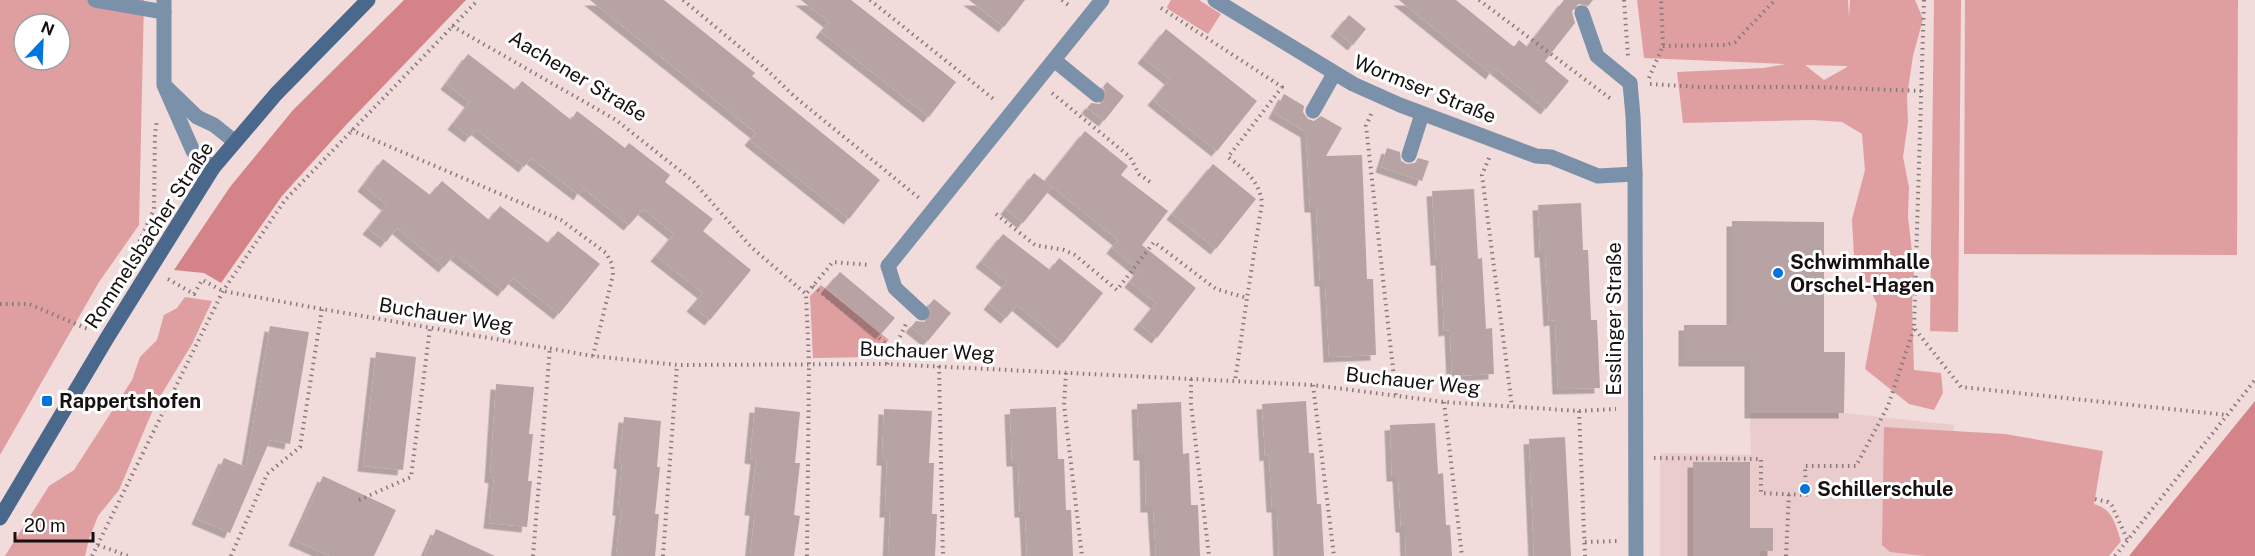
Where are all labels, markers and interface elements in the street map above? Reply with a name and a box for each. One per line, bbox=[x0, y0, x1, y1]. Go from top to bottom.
north arrow bbox=[12, 12, 72, 72]
text: N bbox=[38, 17, 57, 40]
street label: Aachener Straße bbox=[505, 25, 651, 127]
street label: Wormser Straße bbox=[1350, 50, 1500, 128]
street label: Rommelsbacher Straße bbox=[80, 137, 218, 333]
street label: Esslinger Straße bbox=[1602, 242, 1626, 396]
place label: Schwimmhalle Orschel-Hagen bbox=[1790, 250, 1934, 297]
marker: Schwimmhalle Orschel-Hagen bbox=[1771, 266, 1785, 280]
street label: Buchauer Weg bbox=[377, 293, 515, 337]
street label: Buchauer Weg bbox=[859, 337, 995, 365]
street label: Buchauer Weg bbox=[1344, 362, 1482, 400]
place label: Rappertshofen bbox=[59, 389, 201, 413]
marker: Rappertshofen bbox=[40, 394, 54, 408]
place label: Schillerschule bbox=[1817, 477, 1954, 501]
marker: Schillerschule bbox=[1798, 482, 1812, 496]
scale bar bbox=[15, 505, 93, 543]
text: 20 m bbox=[24, 515, 66, 536]

